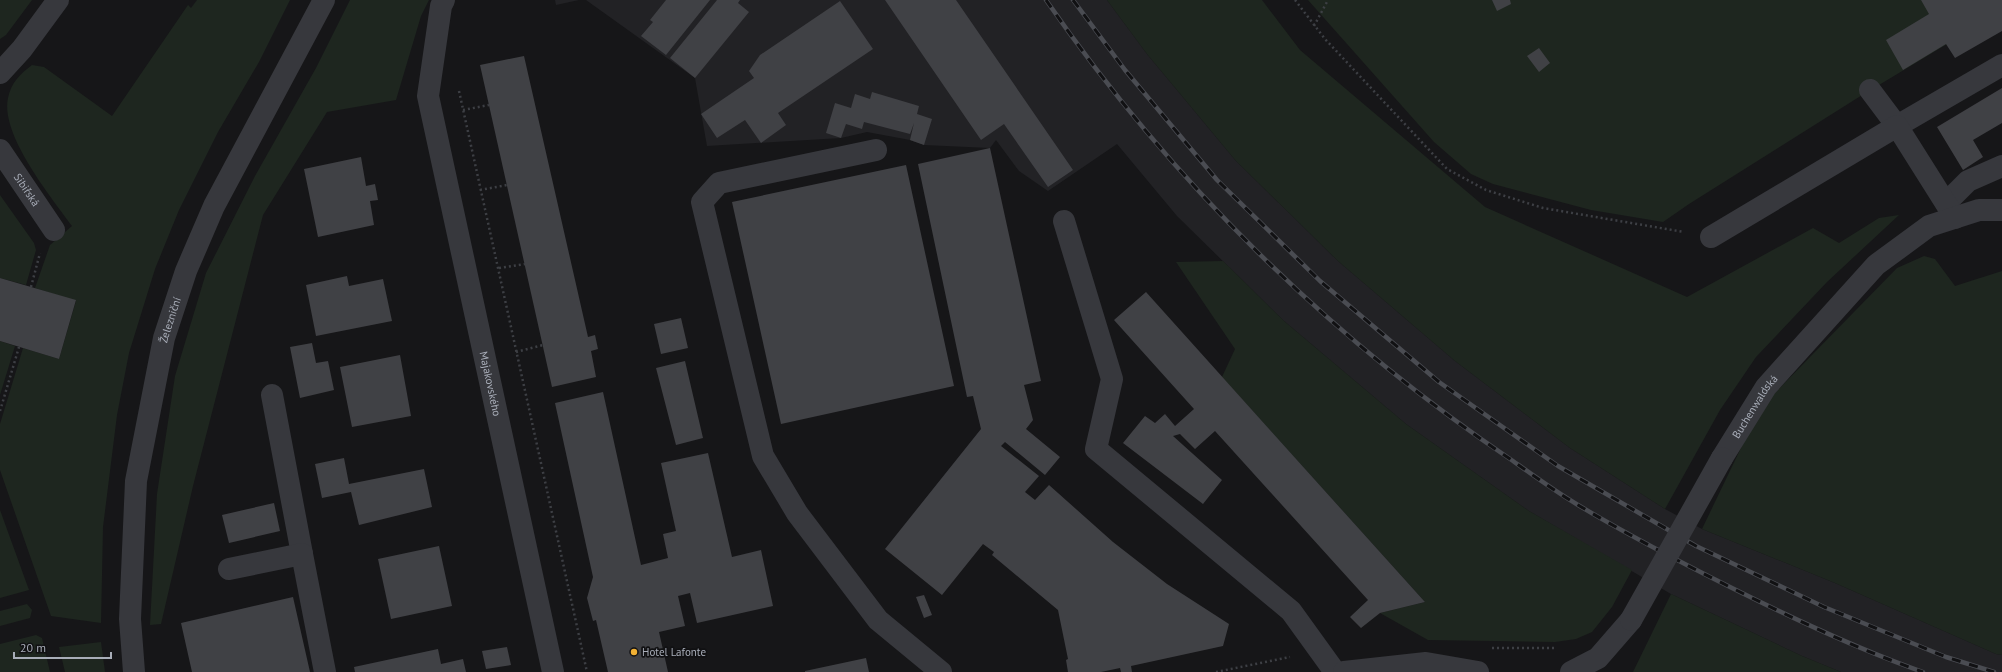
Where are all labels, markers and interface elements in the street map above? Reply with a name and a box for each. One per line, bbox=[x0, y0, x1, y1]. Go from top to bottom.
street label: Sibiřská bbox=[11, 171, 43, 209]
street label: Železniční bbox=[156, 295, 184, 344]
street label: Majakovského bbox=[477, 350, 504, 418]
street label: Buchenwaldská bbox=[1729, 372, 1781, 441]
scale bar bbox=[14, 634, 111, 660]
text: 20 m bbox=[20, 640, 46, 655]
place label: Hotel Lafonte bbox=[642, 645, 706, 659]
marker: Hotel Lafonte bbox=[629, 647, 639, 657]

